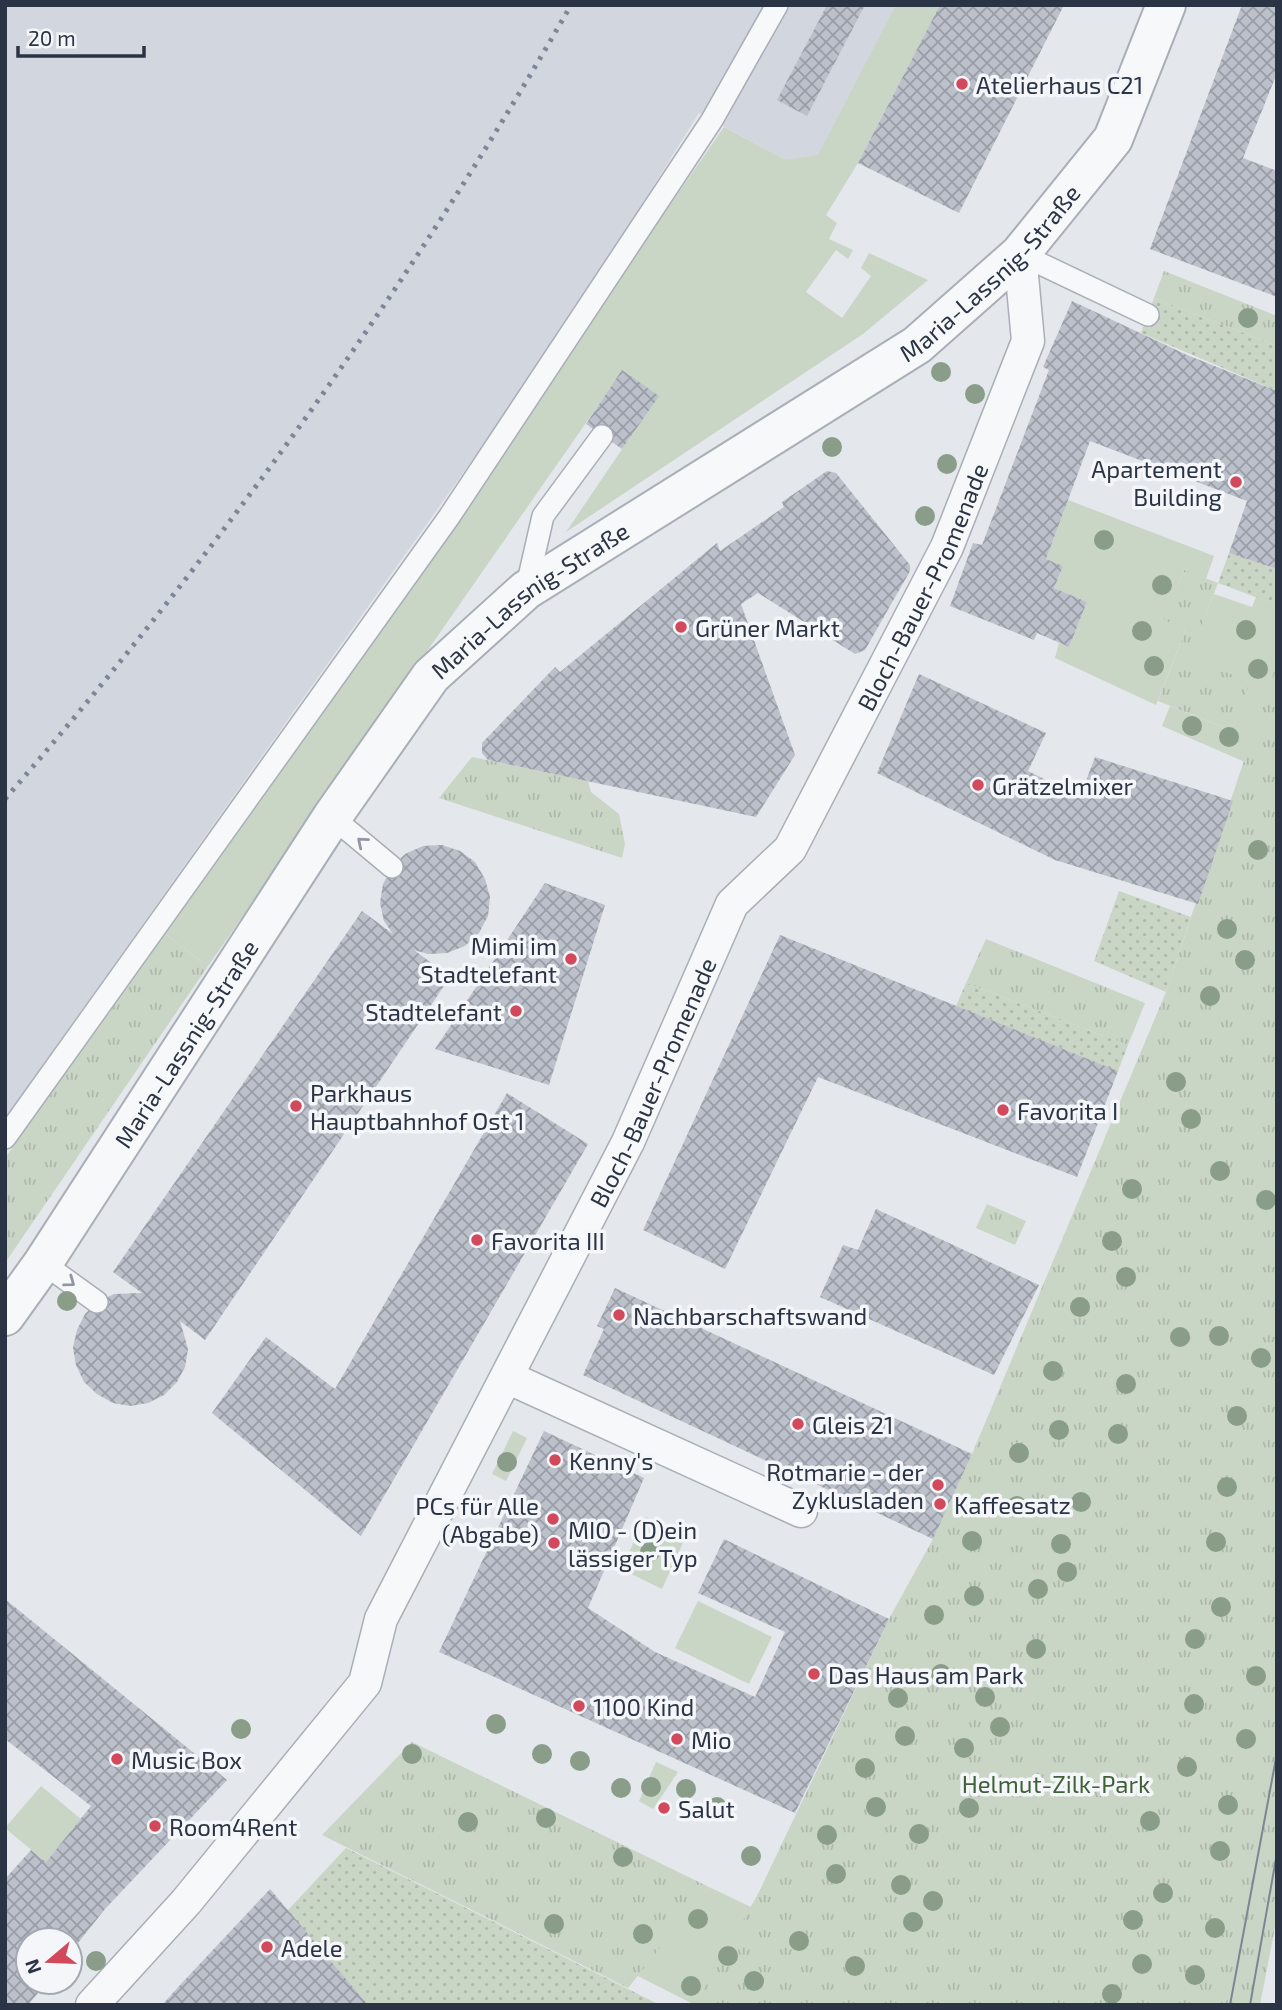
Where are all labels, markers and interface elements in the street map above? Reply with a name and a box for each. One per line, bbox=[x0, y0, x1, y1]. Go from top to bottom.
scale bar bbox=[18, 14, 144, 58]
text: 20 m bbox=[28, 25, 76, 50]
place label: Atelierhaus C21 bbox=[976, 70, 1143, 99]
marker: Atelierhaus C21 bbox=[954, 76, 970, 92]
street label: Maria-Lassnig-Straße bbox=[894, 178, 1085, 367]
place label: Apartement Building bbox=[1091, 454, 1222, 511]
street label: Bloch-Bauer-Promenade bbox=[850, 459, 993, 715]
marker: Apartement Building bbox=[1228, 474, 1244, 490]
street label: Maria-Lassnig-Straße bbox=[424, 515, 634, 684]
place label: Grüner Markt bbox=[695, 613, 840, 642]
marker: Grüner Markt bbox=[673, 619, 689, 635]
place label: Grätzelmixer bbox=[992, 771, 1134, 800]
marker: Grätzelmixer bbox=[970, 777, 986, 793]
one-way arrow bbox=[357, 838, 370, 850]
place label: Mimi im Stadtelefant bbox=[420, 931, 557, 988]
street label: Maria-Lassnig-Straße bbox=[107, 934, 263, 1153]
marker: Mimi im Stadtelefant bbox=[563, 951, 579, 967]
street label: Bloch-Bauer-Promenade bbox=[583, 953, 721, 1212]
place label: Stadtelefant bbox=[365, 997, 502, 1026]
marker: Stadtelefant bbox=[508, 1003, 524, 1019]
place label: Parkhaus Hauptbahnhof Ost 1 bbox=[310, 1078, 525, 1135]
place label: Favorita I bbox=[1017, 1096, 1118, 1125]
marker: Parkhaus Hauptbahnhof Ost 1 bbox=[288, 1098, 304, 1114]
marker: Favorita I bbox=[995, 1102, 1011, 1118]
place label: Favorita III bbox=[491, 1226, 605, 1255]
marker: Favorita III bbox=[469, 1232, 485, 1248]
one-way arrow bbox=[62, 1274, 75, 1286]
place label: Nachbarschaftswand bbox=[633, 1301, 867, 1330]
marker: Nachbarschaftswand bbox=[611, 1307, 627, 1323]
place label: Gleis 21 bbox=[812, 1410, 894, 1439]
marker: Gleis 21 bbox=[790, 1416, 806, 1432]
place label: Kenny's bbox=[569, 1446, 654, 1475]
marker: Kenny's bbox=[547, 1452, 563, 1468]
place label: Rotmarie - der Zyklusladen bbox=[766, 1457, 924, 1514]
marker: Rotmarie - der Zyklusladen bbox=[930, 1477, 946, 1493]
place label: Kaffeesatz bbox=[954, 1490, 1071, 1519]
place label: PCs für Alle (Abgabe) bbox=[415, 1491, 539, 1548]
marker: Kaffeesatz bbox=[932, 1496, 948, 1512]
marker: PCs für Alle (Abgabe) bbox=[545, 1511, 561, 1527]
place label: MIO - (D)ein lässiger Typ bbox=[568, 1515, 698, 1572]
marker: MIO - (D)ein lässiger Typ bbox=[546, 1535, 562, 1551]
place label: Das Haus am Park bbox=[828, 1660, 1024, 1689]
marker: Das Haus am Park bbox=[806, 1666, 822, 1682]
place label: 1100 Kind bbox=[593, 1692, 694, 1721]
marker: 1100 Kind bbox=[571, 1698, 587, 1714]
place label: Mio bbox=[691, 1725, 732, 1754]
marker: Mio bbox=[669, 1731, 685, 1747]
place label: Music Box bbox=[131, 1745, 242, 1774]
marker: Music Box bbox=[109, 1751, 125, 1767]
park label: Helmut-Zilk-Park bbox=[962, 1769, 1150, 1798]
place label: Salut bbox=[678, 1794, 735, 1823]
marker: Salut bbox=[656, 1800, 672, 1816]
place label: Room4Rent bbox=[169, 1812, 297, 1841]
marker: Room4Rent bbox=[147, 1818, 163, 1834]
north arrow bbox=[14, 1926, 84, 1996]
place label: Adele bbox=[281, 1933, 343, 1962]
marker: Adele bbox=[259, 1939, 275, 1955]
text: N bbox=[19, 1956, 46, 1977]

